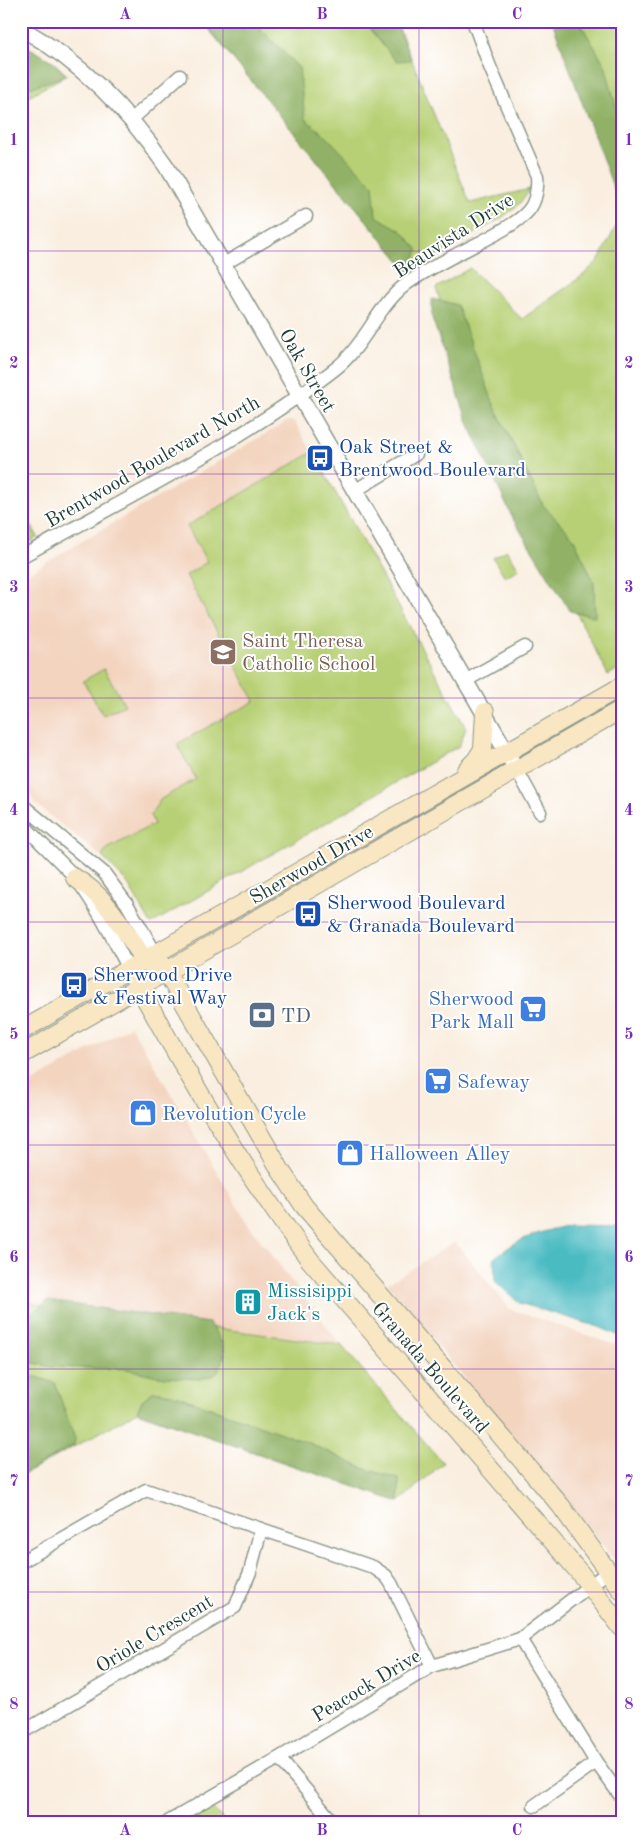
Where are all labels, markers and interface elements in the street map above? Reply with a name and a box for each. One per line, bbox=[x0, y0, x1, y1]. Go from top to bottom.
text: A bbox=[119, 7, 131, 23]
text: B bbox=[316, 7, 328, 23]
text: C bbox=[512, 7, 522, 23]
text: 1 bbox=[9, 133, 19, 149]
text: 1 bbox=[624, 133, 634, 149]
street label: Beauvista Drive bbox=[390, 191, 518, 283]
street label: Oak Street bbox=[274, 326, 338, 416]
text: 2 bbox=[9, 356, 19, 372]
text: 2 bbox=[624, 356, 634, 372]
street label: Brentwood Boulevard North bbox=[42, 393, 264, 532]
place label: Oak Street & Brentwood Boulevard bbox=[339, 438, 526, 481]
bus stop icon: Oak Street & Brentwood Boulevard bbox=[305, 443, 335, 473]
text: 3 bbox=[9, 580, 19, 596]
text: 3 bbox=[624, 580, 634, 596]
place label: Saint Theresa Catholic School bbox=[242, 632, 375, 675]
school or university icon: Saint Theresa Catholic School bbox=[208, 637, 238, 667]
text: 4 bbox=[9, 803, 19, 819]
text: 4 bbox=[624, 803, 634, 819]
street label: Sherwood Drive bbox=[247, 822, 377, 909]
place label: Sherwood Boulevard & Granada Boulevard bbox=[327, 894, 515, 937]
bus stop icon: Sherwood Boulevard & Granada Boulevard bbox=[293, 899, 323, 929]
place label: Sherwood Drive & Festival Way bbox=[93, 966, 232, 1009]
bus stop icon: Sherwood Drive & Festival Way bbox=[59, 970, 89, 1000]
place label: Sherwood Park Mall bbox=[428, 990, 514, 1033]
supermarket icon: Sherwood Park Mall bbox=[518, 994, 548, 1024]
bank icon: TD bbox=[247, 1000, 277, 1030]
place label: TD bbox=[281, 1007, 311, 1027]
text: 5 bbox=[9, 1027, 19, 1043]
text: 5 bbox=[624, 1027, 634, 1043]
supermarket icon: Safeway bbox=[423, 1066, 453, 1096]
place label: Safeway bbox=[457, 1073, 531, 1093]
shop icon: Revolution Cycle bbox=[128, 1098, 158, 1128]
place label: Revolution Cycle bbox=[162, 1105, 306, 1125]
shop icon: Halloween Alley bbox=[335, 1138, 365, 1168]
place label: Halloween Alley bbox=[369, 1145, 511, 1165]
text: 6 bbox=[9, 1250, 19, 1266]
text: 6 bbox=[624, 1250, 634, 1266]
place label: Missisippi Jack's bbox=[267, 1282, 352, 1325]
building icon: Missisippi Jack's bbox=[233, 1287, 263, 1317]
street label: Granada Boulevard bbox=[367, 1299, 492, 1438]
text: 7 bbox=[9, 1474, 19, 1490]
text: 7 bbox=[624, 1474, 634, 1490]
street label: Oriole Crescent bbox=[93, 1592, 217, 1678]
street label: Peacock Drive bbox=[309, 1646, 425, 1727]
text: 8 bbox=[9, 1697, 19, 1713]
text: 8 bbox=[624, 1697, 634, 1713]
text: A bbox=[119, 1823, 131, 1839]
text: B bbox=[316, 1823, 328, 1839]
text: C bbox=[512, 1823, 522, 1839]

